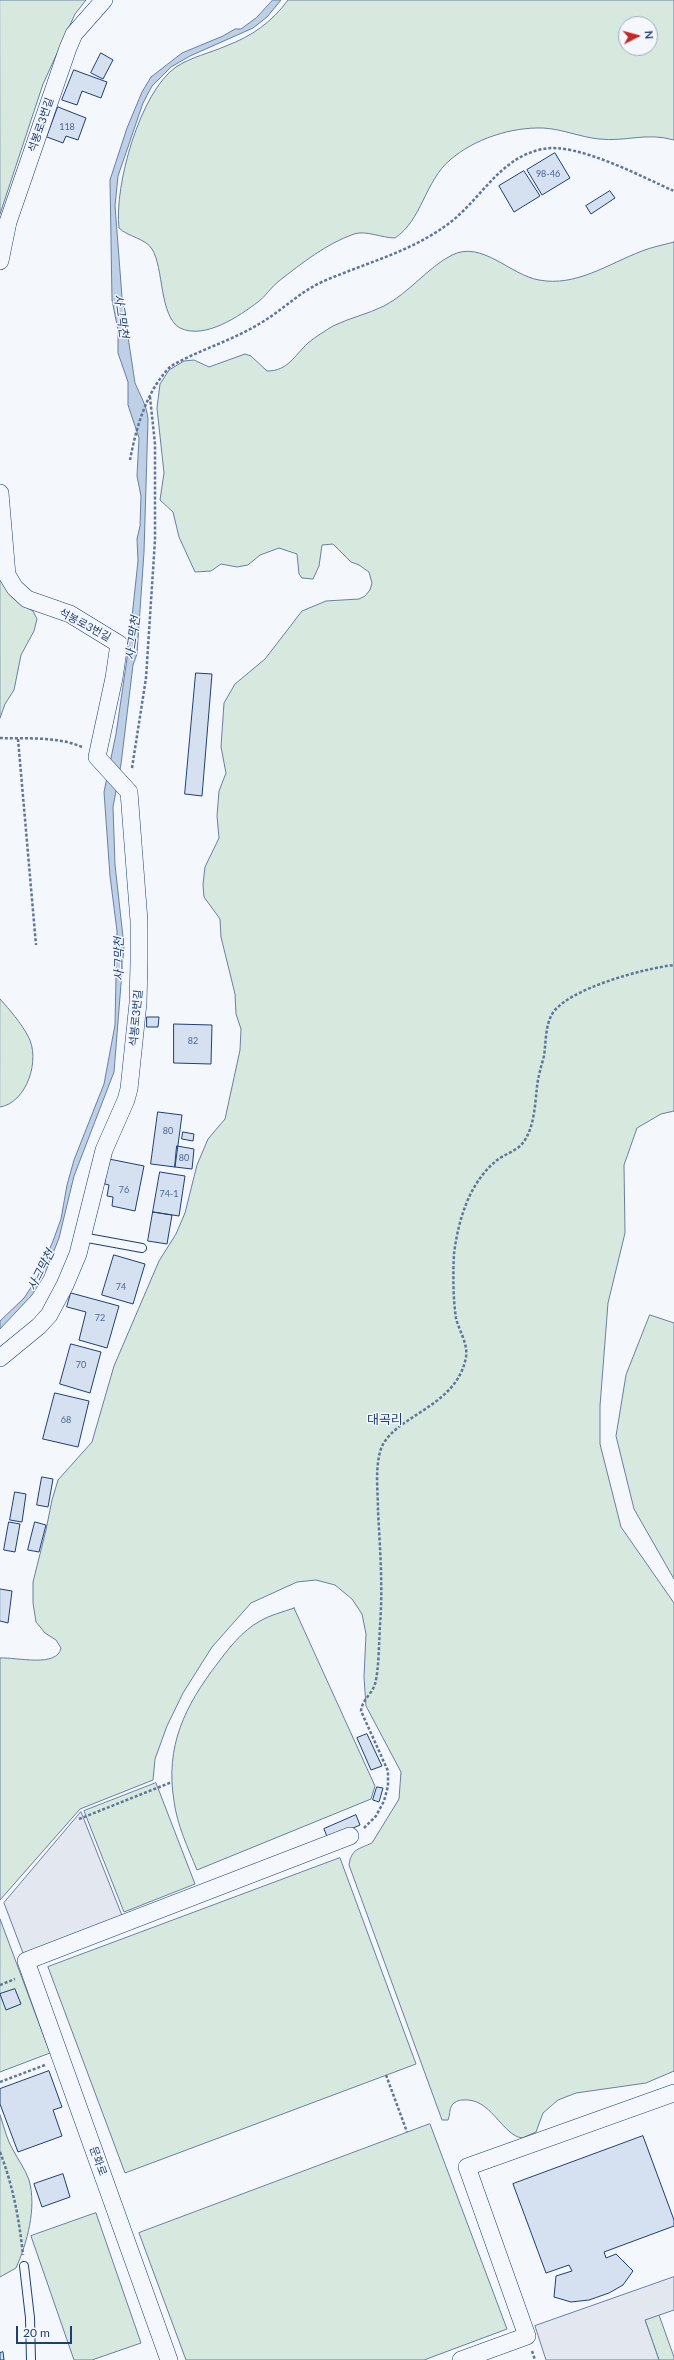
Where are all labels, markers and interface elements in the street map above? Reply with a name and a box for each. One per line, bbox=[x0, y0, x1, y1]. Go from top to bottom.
north arrow bbox=[618, 16, 658, 56]
text: N bbox=[643, 30, 656, 40]
street label: 석봉로3번길 bbox=[25, 96, 57, 154]
house number: 118 bbox=[59, 122, 75, 132]
house number: 98-46 bbox=[536, 169, 560, 179]
water label: 사그막천 bbox=[111, 293, 131, 339]
street label: 석봉로3번길 bbox=[57, 606, 113, 644]
water label: 사그막천 bbox=[123, 615, 143, 661]
water label: 사그막천 bbox=[112, 937, 126, 981]
street label: 석봉로3번길 bbox=[127, 989, 145, 1047]
house number: 82 bbox=[188, 1036, 198, 1046]
house number: 80 bbox=[163, 1126, 173, 1136]
house number: 80 bbox=[179, 1153, 189, 1163]
house number: 76 bbox=[119, 1185, 129, 1195]
house number: 74-1 bbox=[159, 1189, 179, 1199]
water label: 사그막천 bbox=[25, 1247, 57, 1293]
house number: 74 bbox=[116, 1282, 126, 1292]
house number: 72 bbox=[95, 1313, 105, 1323]
house number: 70 bbox=[76, 1360, 86, 1370]
district label: 대곡리 bbox=[367, 1412, 403, 1428]
house number: 68 bbox=[61, 1415, 71, 1425]
street label: 문화로 bbox=[87, 2144, 109, 2178]
scale bar bbox=[18, 2318, 74, 2344]
text: 20 m bbox=[23, 2325, 50, 2340]

